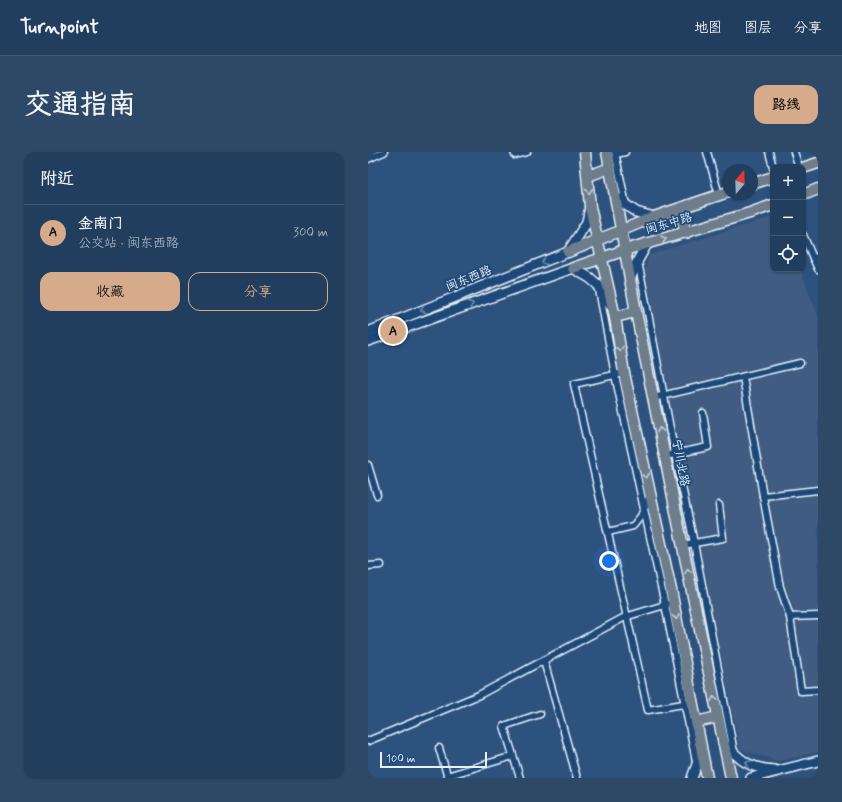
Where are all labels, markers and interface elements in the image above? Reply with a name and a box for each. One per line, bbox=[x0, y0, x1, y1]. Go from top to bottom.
text: Turnpoint bbox=[20, 15, 99, 40]
text: 地图 bbox=[694, 19, 722, 37]
text: 图层 bbox=[744, 19, 772, 37]
text: 分享 bbox=[794, 19, 822, 37]
button: 路线 bbox=[754, 85, 818, 124]
text: 交通指南 bbox=[24, 87, 136, 124]
north arrow bbox=[722, 164, 758, 200]
map controls bbox=[770, 164, 806, 272]
button: + bbox=[770, 164, 806, 200]
text: 附近 bbox=[40, 168, 74, 190]
one-way arrow bbox=[584, 188, 593, 194]
button: − bbox=[770, 200, 806, 236]
street label: 闽东中路 bbox=[644, 210, 694, 238]
text: 金南门 bbox=[78, 214, 123, 234]
text: A bbox=[49, 224, 57, 241]
text: 300 m bbox=[293, 224, 328, 241]
text: 公交站 · 闽东西路 bbox=[78, 235, 179, 252]
one-way arrow bbox=[660, 235, 667, 244]
button: locate bbox=[770, 236, 806, 272]
one-way arrow bbox=[540, 257, 548, 265]
street label: 闽东西路 bbox=[444, 263, 494, 295]
button: 收藏 bbox=[40, 272, 180, 311]
button: 分享 bbox=[188, 272, 328, 311]
one-way arrow bbox=[467, 301, 474, 309]
one-way arrow bbox=[419, 306, 426, 314]
pin: A bbox=[380, 316, 406, 346]
one-way arrow bbox=[615, 346, 624, 352]
one-way arrow bbox=[656, 427, 664, 433]
street label: 宁川北路 bbox=[668, 438, 692, 488]
one-way arrow bbox=[641, 473, 650, 480]
your location bbox=[599, 551, 619, 571]
one-way arrow bbox=[684, 568, 692, 575]
one-way arrow bbox=[671, 614, 680, 620]
one-way arrow bbox=[711, 696, 719, 702]
scale bar bbox=[380, 750, 487, 769]
text: 100 m bbox=[386, 752, 416, 766]
one-way arrow bbox=[744, 760, 752, 768]

